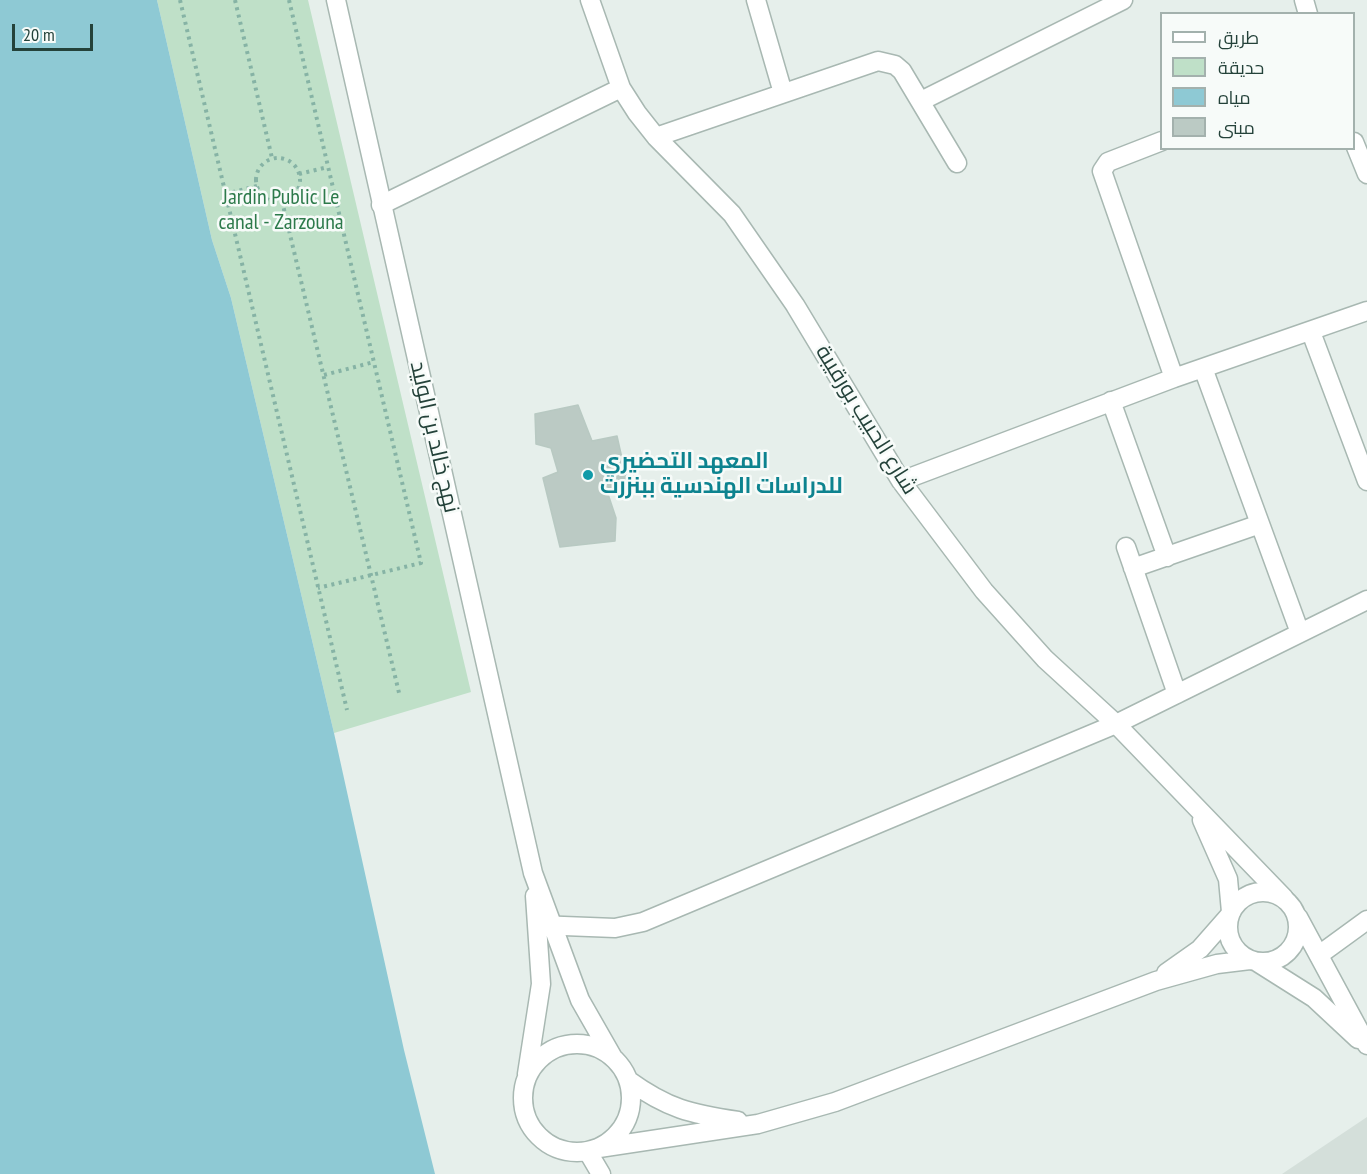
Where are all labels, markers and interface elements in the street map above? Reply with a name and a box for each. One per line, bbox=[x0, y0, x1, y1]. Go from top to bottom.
scale bar bbox=[15, 12, 96, 50]
legend bbox=[1160, 12, 1355, 150]
text: 20 m bbox=[23, 23, 55, 46]
text: طريق bbox=[1218, 26, 1259, 49]
text: حديقة bbox=[1218, 56, 1264, 79]
text: مياه bbox=[1218, 86, 1251, 109]
text: مبنى bbox=[1218, 116, 1255, 139]
park label: Jardin Public Le canal - Zarzouna bbox=[218, 185, 344, 236]
street label: شارع الحبيب بورقيبة bbox=[809, 340, 923, 500]
street label: نهج خالد بن الوليد bbox=[404, 359, 464, 515]
place label: المعهد التحضيري للدراسات الهندسية ببنزرت bbox=[600, 449, 843, 500]
marker: المعهد التحضيري للدراسات الهندسية ببنزرت bbox=[581, 468, 595, 482]

